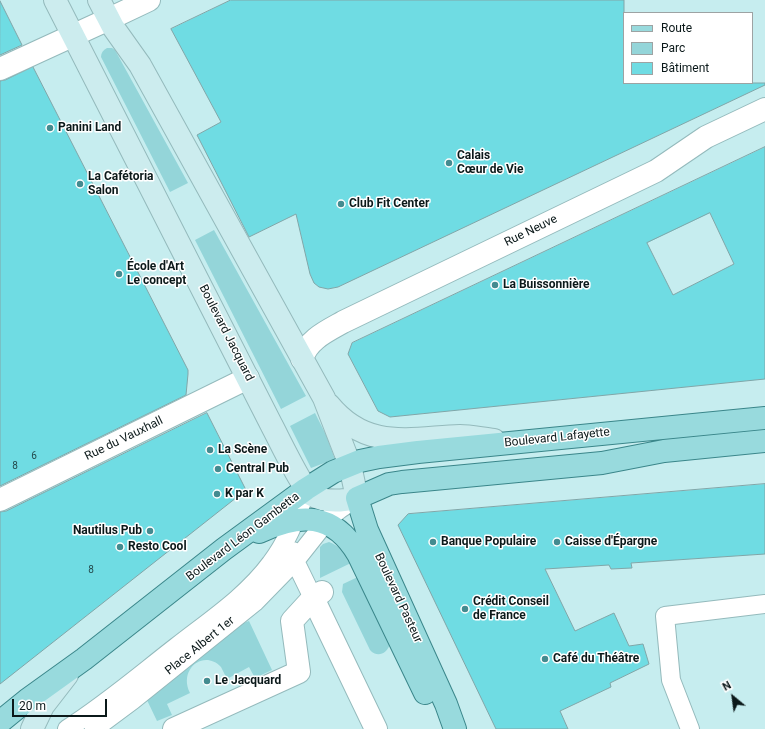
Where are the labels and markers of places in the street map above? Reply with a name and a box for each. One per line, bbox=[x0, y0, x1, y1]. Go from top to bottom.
place label: Panini Land bbox=[58, 121, 121, 135]
marker: Panini Land bbox=[45, 123, 55, 133]
place label: Calais Cœur de Vie bbox=[457, 149, 524, 177]
marker: Calais Cœur de Vie bbox=[444, 158, 454, 168]
place label: La Cafétoria Salon bbox=[88, 170, 153, 198]
marker: La Cafétoria Salon bbox=[75, 179, 85, 189]
place label: Club Fit Center bbox=[349, 197, 429, 211]
marker: Club Fit Center bbox=[336, 199, 346, 209]
place label: École d'Art Le concept bbox=[127, 260, 186, 288]
marker: École d'Art Le concept bbox=[114, 269, 124, 279]
place label: La Buissonnière bbox=[503, 278, 589, 292]
marker: La Buissonnière bbox=[490, 280, 500, 290]
place label: La Scène bbox=[218, 443, 267, 457]
marker: La Scène bbox=[205, 445, 215, 455]
place label: Central Pub bbox=[226, 462, 289, 476]
marker: Central Pub bbox=[213, 464, 223, 474]
place label: K par K bbox=[225, 487, 264, 501]
marker: K par K bbox=[212, 489, 222, 499]
place label: Nautilus Pub bbox=[73, 524, 142, 538]
marker: Nautilus Pub bbox=[145, 526, 155, 536]
place label: Banque Populaire bbox=[441, 535, 536, 549]
place label: Caisse d'Épargne bbox=[565, 535, 657, 549]
marker: Banque Populaire bbox=[428, 537, 438, 547]
marker: Caisse d'Épargne bbox=[552, 537, 562, 547]
place label: Resto Cool bbox=[128, 540, 187, 554]
marker: Resto Cool bbox=[115, 542, 125, 552]
place label: Crédit Conseil de France bbox=[473, 595, 549, 623]
marker: Crédit Conseil de France bbox=[460, 604, 470, 614]
place label: Café du Théâtre bbox=[553, 652, 639, 666]
marker: Café du Théâtre bbox=[540, 654, 550, 664]
place label: Le Jacquard bbox=[215, 674, 281, 688]
marker: Le Jacquard bbox=[202, 676, 212, 686]

